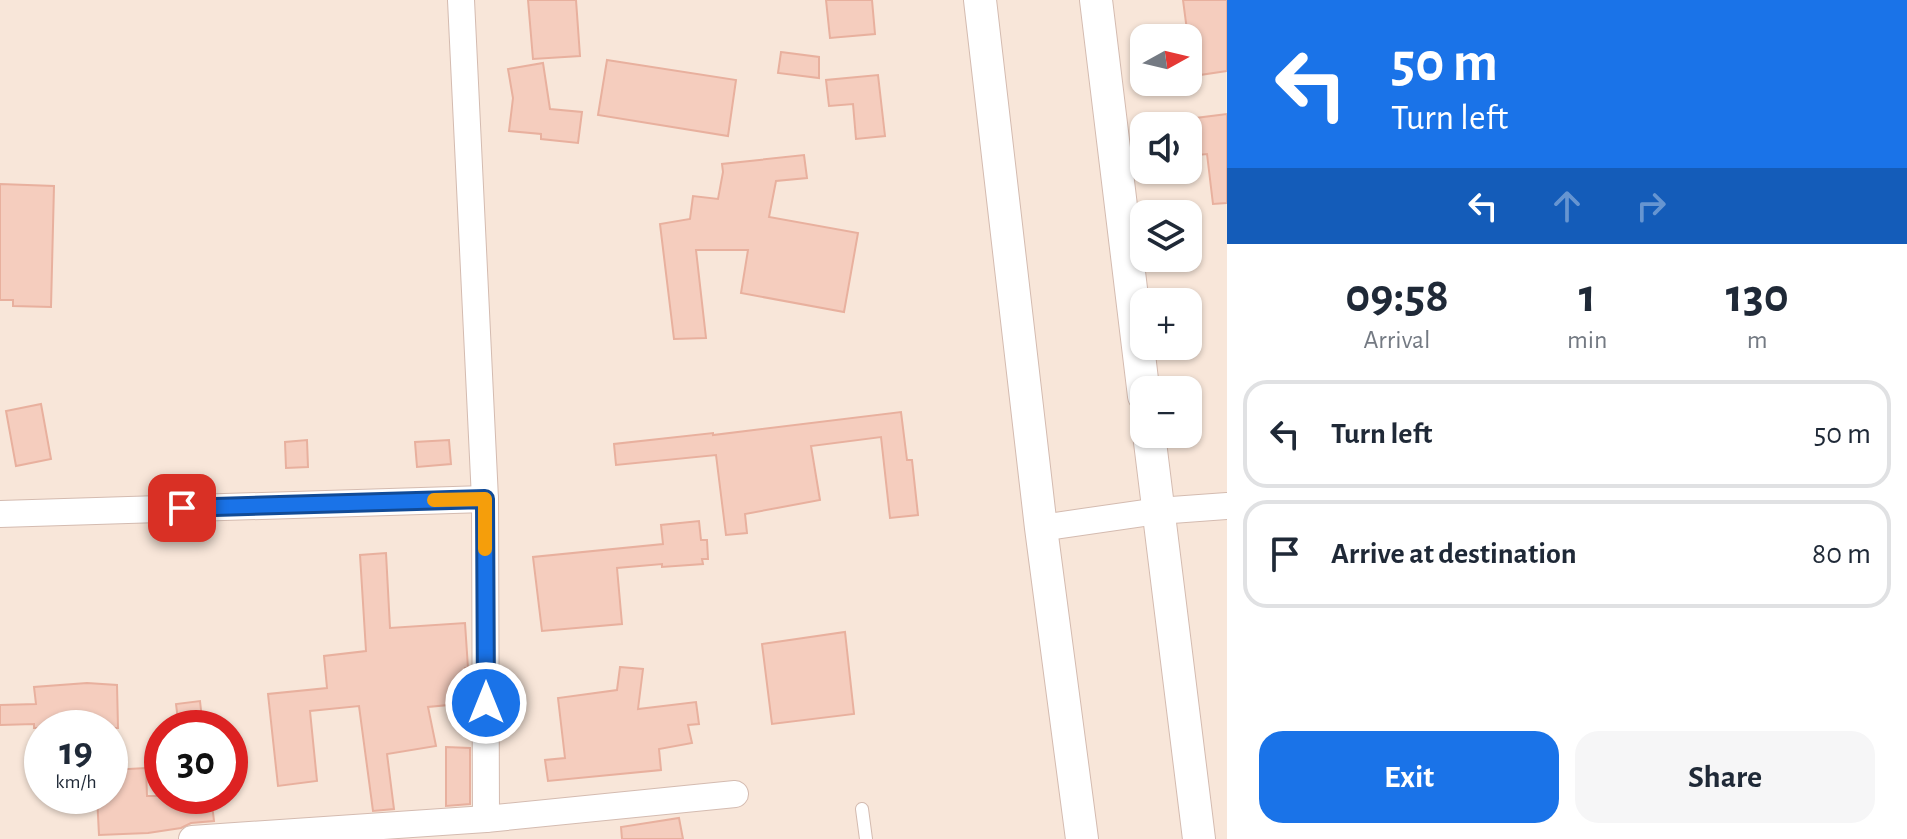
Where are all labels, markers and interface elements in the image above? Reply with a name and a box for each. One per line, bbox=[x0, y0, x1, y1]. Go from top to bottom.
north arrow bbox=[1130, 24, 1202, 96]
map controls bbox=[1130, 24, 1202, 448]
icon: left bbox=[1259, 32, 1363, 136]
text: 50 m bbox=[1391, 35, 1498, 91]
text: Turn left bbox=[1391, 100, 1508, 136]
button: sound bbox=[1130, 112, 1202, 184]
icon: left bbox=[1461, 184, 1505, 228]
icon: ahead bbox=[1545, 184, 1589, 228]
icon: right bbox=[1629, 184, 1673, 228]
button: layers bbox=[1130, 200, 1202, 272]
text: 09:58 bbox=[1345, 273, 1449, 321]
text: 1 bbox=[1579, 273, 1596, 321]
text: 130 bbox=[1726, 273, 1789, 321]
button: + bbox=[1130, 288, 1202, 360]
text: Arrival bbox=[1364, 327, 1430, 353]
text: min bbox=[1567, 327, 1608, 353]
text: m bbox=[1747, 327, 1768, 353]
button: − bbox=[1130, 376, 1202, 448]
icon: left bbox=[1263, 412, 1307, 456]
text: Turn left bbox=[1331, 419, 1432, 449]
text: 50 m bbox=[1814, 419, 1871, 449]
pin bbox=[148, 474, 216, 542]
icon: arrive bbox=[160, 486, 204, 530]
icon: arrive bbox=[1263, 532, 1307, 576]
text: Arrive at destination bbox=[1331, 539, 1577, 569]
text: 80 m bbox=[1812, 539, 1871, 569]
position arrow bbox=[444, 661, 528, 745]
speed limit sign: 30 bbox=[144, 710, 248, 814]
button: Exit bbox=[1259, 731, 1559, 823]
button: Share bbox=[1575, 731, 1875, 823]
text: 19 bbox=[59, 732, 93, 772]
text: km/h bbox=[55, 772, 97, 792]

